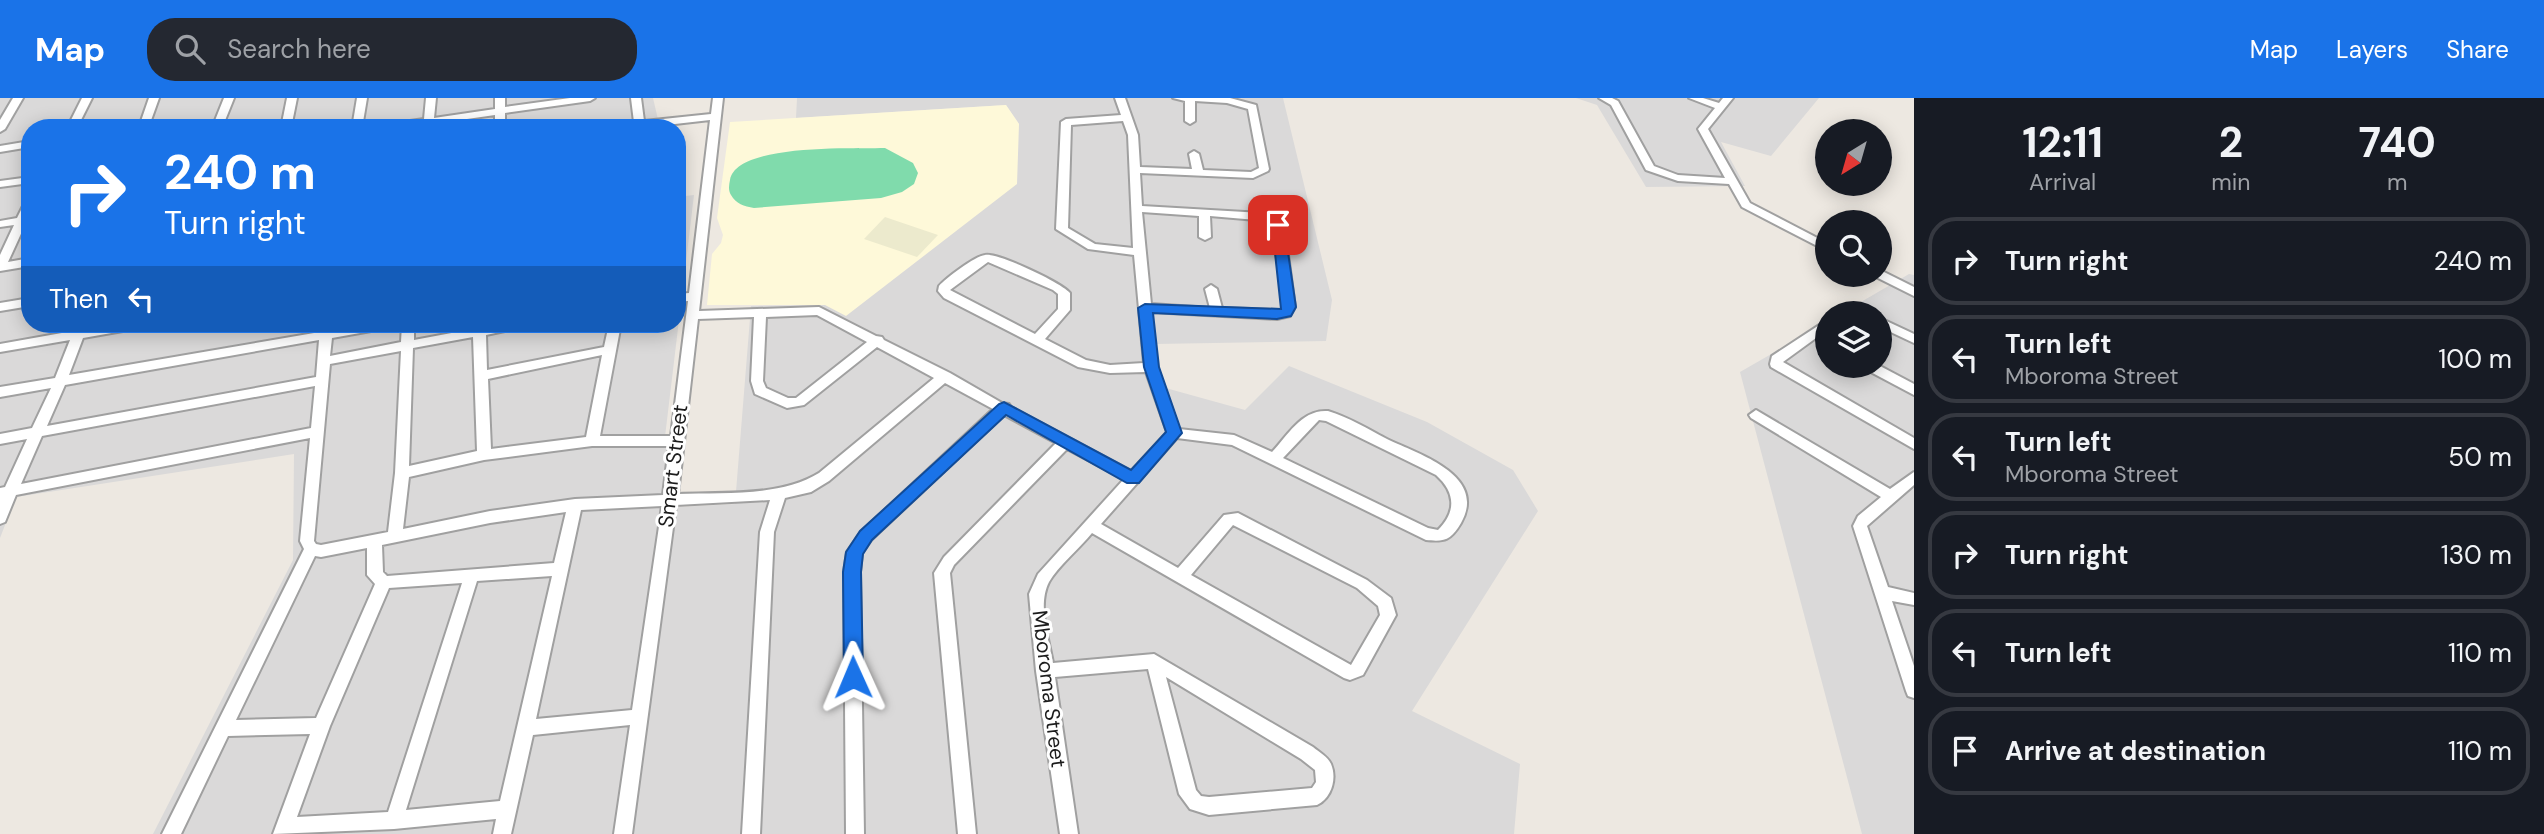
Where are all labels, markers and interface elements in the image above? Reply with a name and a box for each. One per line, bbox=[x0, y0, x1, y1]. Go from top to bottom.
search box bbox=[147, 18, 637, 81]
text: Map bbox=[35, 28, 105, 71]
icon: search bbox=[171, 30, 209, 68]
text: Search here bbox=[227, 32, 371, 66]
text: Map bbox=[2250, 34, 2298, 65]
text: Layers bbox=[2336, 34, 2408, 65]
text: Share bbox=[2446, 34, 2509, 65]
text: 12:11 bbox=[2022, 115, 2103, 170]
text: 2 bbox=[2219, 115, 2243, 170]
text: 740 bbox=[2359, 115, 2436, 170]
north arrow bbox=[1815, 119, 1892, 196]
map controls bbox=[1815, 119, 1892, 378]
text: 240 m bbox=[164, 140, 316, 204]
icon: right bbox=[49, 147, 140, 238]
text: Arrival bbox=[2029, 167, 2096, 197]
text: min bbox=[2211, 167, 2250, 197]
text: m bbox=[2387, 167, 2407, 197]
pin bbox=[1248, 195, 1308, 255]
text: Turn right bbox=[164, 202, 306, 244]
icon: arrive bbox=[1259, 206, 1297, 244]
button: search bbox=[1815, 210, 1892, 287]
icon: right bbox=[1946, 242, 1984, 280]
text: Turn right bbox=[2005, 244, 2129, 278]
text: 240 m bbox=[2434, 244, 2512, 278]
icon: left bbox=[122, 280, 160, 318]
text: Then bbox=[49, 282, 108, 316]
button: layers bbox=[1815, 301, 1892, 378]
text: Turn left bbox=[2005, 327, 2112, 361]
icon: left bbox=[1946, 340, 1984, 378]
text: 100 m bbox=[2438, 342, 2512, 376]
text: Mboroma Street bbox=[2005, 361, 2178, 391]
street label: Smart Street bbox=[652, 403, 694, 529]
text: Turn left bbox=[2005, 425, 2112, 459]
icon: left bbox=[1946, 438, 1984, 476]
text: 50 m bbox=[2448, 440, 2512, 474]
text: Mboroma Street bbox=[2005, 459, 2178, 489]
icon: right bbox=[1946, 536, 1984, 574]
text: Turn right bbox=[2005, 538, 2129, 572]
text: 130 m bbox=[2441, 538, 2512, 572]
street label: Mboroma Street bbox=[1025, 609, 1073, 769]
icon: left bbox=[1946, 634, 1984, 672]
text: Turn left bbox=[2005, 636, 2112, 670]
text: 110 m bbox=[2448, 636, 2512, 670]
position arrow bbox=[816, 640, 890, 714]
icon: arrive bbox=[1946, 732, 1984, 770]
text: Arrive at destination bbox=[2005, 734, 2266, 768]
text: 110 m bbox=[2448, 734, 2512, 768]

